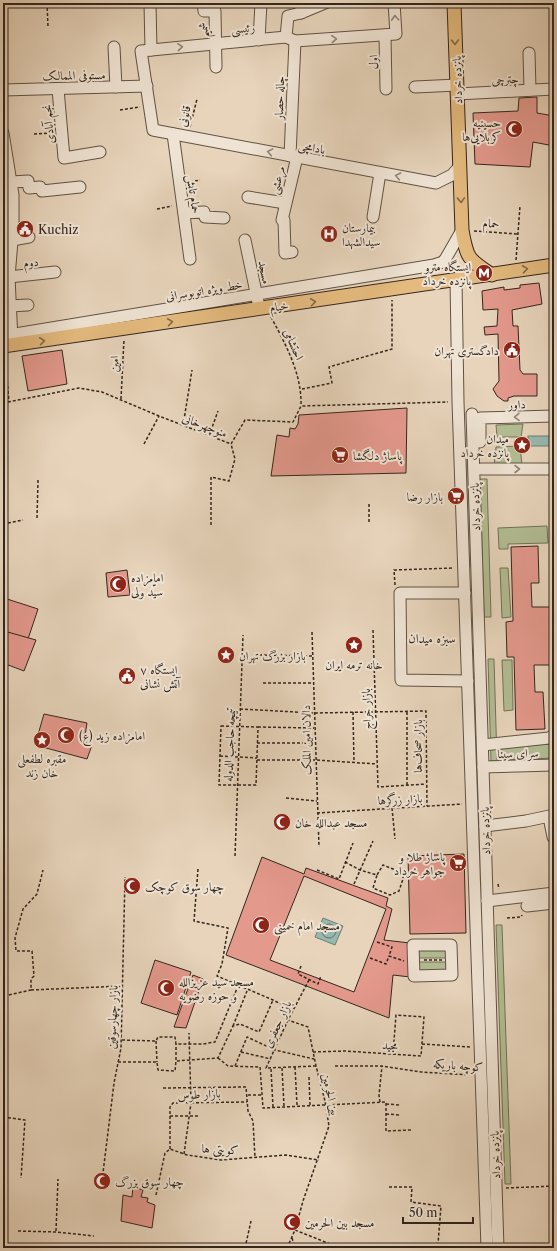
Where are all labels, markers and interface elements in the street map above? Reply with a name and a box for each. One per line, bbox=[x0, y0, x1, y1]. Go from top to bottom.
one-way arrow bbox=[390, 15, 399, 21]
street label: رئیسی bbox=[230, 19, 256, 39]
street label: شمیم bbox=[195, 22, 216, 38]
one-way arrow bbox=[331, 34, 337, 43]
one-way arrow bbox=[451, 39, 460, 45]
one-way arrow bbox=[177, 43, 183, 52]
street label: اول bbox=[365, 54, 382, 69]
street label: پانزده خرداد bbox=[449, 55, 467, 105]
street label: مستوفی الممالک bbox=[42, 67, 106, 84]
street label: چترچی bbox=[491, 71, 519, 89]
street label: چاله حصار bbox=[271, 76, 289, 121]
street label: نجم آبادی bbox=[39, 103, 61, 144]
street label: قانونی bbox=[174, 104, 195, 129]
place label: حسینیه کربلایی‌ها bbox=[462, 115, 501, 145]
mosque icon: حسینیه کربلایی‌ها bbox=[504, 119, 524, 139]
street label: بادامچی bbox=[297, 137, 327, 159]
one-way arrow bbox=[267, 148, 273, 157]
street label: مرعشی bbox=[266, 164, 290, 196]
one-way arrow bbox=[395, 172, 401, 181]
street label: حمام تابش bbox=[180, 173, 204, 215]
one-way arrow bbox=[457, 197, 465, 203]
street label: حمام bbox=[482, 215, 500, 235]
public building icon: Kuchiz bbox=[15, 219, 35, 239]
place label: بیمارستان سیدالشهدا bbox=[342, 220, 381, 250]
place label: Kuchiz bbox=[38, 222, 78, 237]
hospital icon: بیمارستان سیدالشهدا bbox=[319, 224, 339, 244]
street label: دوم bbox=[22, 254, 40, 274]
street label: مسجد bbox=[255, 259, 275, 285]
place label: ایستگاه مترو پانزده خرداد bbox=[422, 259, 472, 290]
metro station icon: ایستگاه مترو پانزده خرداد bbox=[474, 263, 494, 283]
one-way arrow bbox=[522, 266, 528, 274]
street label: خط ویژه اتوبوسرانی bbox=[164, 276, 244, 304]
street label: خیام bbox=[269, 297, 290, 319]
one-way arrow bbox=[310, 298, 316, 307]
one-way arrow bbox=[167, 318, 173, 327]
street label: احتشامی bbox=[280, 326, 308, 362]
one-way arrow bbox=[39, 337, 45, 346]
public building icon: دادگستری تهران bbox=[502, 340, 522, 360]
place label: دادگستری تهران bbox=[434, 343, 499, 359]
street label: امین bbox=[106, 355, 122, 372]
street label: داور bbox=[507, 396, 526, 413]
street label: منوچهرخانی bbox=[180, 410, 230, 441]
one-way arrow bbox=[514, 413, 520, 421]
place label: میدان پانزده خرداد bbox=[460, 431, 510, 462]
place icon: میدان پانزده خرداد bbox=[512, 435, 532, 455]
supermarket icon: پاساژ دلگشا bbox=[330, 445, 350, 465]
place label: پاساژ دلگشا bbox=[353, 448, 403, 465]
one-way arrow bbox=[514, 465, 520, 473]
street label: پانزده خرداد bbox=[467, 482, 485, 532]
supermarket icon: بازار رضا bbox=[446, 486, 466, 506]
place label: بازار رضا bbox=[407, 489, 443, 504]
place label: امامزاده سیّد ولی bbox=[131, 570, 164, 600]
mosque icon: امامزاده سیّد ولی bbox=[108, 574, 128, 594]
district label: سبزه میدان bbox=[408, 630, 456, 647]
place icon: خانه ترمه ایران bbox=[344, 635, 364, 655]
place icon: بازار بزرگ تهران bbox=[216, 645, 236, 665]
place label: بازار بزرگ تهران bbox=[239, 648, 306, 664]
place label: خانه ترمه ایران bbox=[325, 657, 383, 672]
place label: ایستگاه ۷ آتش نشانی bbox=[140, 662, 181, 693]
public building icon: ایستگاه ۷ آتش نشانی bbox=[117, 666, 137, 686]
street label: بازار حراج bbox=[358, 688, 378, 730]
street label: دالان امین الملک bbox=[298, 705, 314, 775]
street label: تیمچه حاجب الدوله bbox=[220, 707, 239, 782]
street label: بازار صحاف‌ها bbox=[410, 719, 425, 773]
mosque icon: امامزاده زید (ع) bbox=[56, 725, 76, 745]
place label: امامزاده زید (ع) bbox=[79, 728, 145, 747]
place icon: مقبره لطفعلی خان زند bbox=[32, 730, 52, 750]
street label: سرای سینا bbox=[497, 745, 539, 762]
place label: مقبره لطفعلی خان زند bbox=[17, 751, 67, 780]
street label: بازار زرگرها bbox=[377, 790, 423, 809]
street label: پانزده خرداد bbox=[477, 806, 495, 856]
mosque icon: مسجد عبدالله خان bbox=[272, 812, 292, 832]
place label: مسجد عبدالله خان bbox=[295, 815, 368, 830]
place label: پاساژ طلا و جواهر خرداد bbox=[394, 849, 446, 879]
supermarket icon: پاساژ طلا و جواهر خرداد bbox=[448, 853, 468, 873]
mosque icon: چهار سوق کوچک bbox=[122, 876, 142, 896]
place label: چهار سوق کوچک bbox=[145, 879, 224, 895]
mosque icon: مسجد امام خمینی bbox=[251, 915, 271, 935]
place label: مسجد امام خمینی bbox=[274, 918, 340, 937]
place label: مسجد سید عزیزالله و حوزه رضویه bbox=[179, 974, 254, 1004]
mosque icon: مسجد سید عزیزالله و حوزه رضویه bbox=[156, 978, 176, 998]
street label: بازار چهارسوقین bbox=[103, 985, 122, 1049]
street label: بازار جعفری bbox=[260, 998, 295, 1050]
street label: مجید bbox=[382, 1037, 399, 1053]
street label: کوچه باریکه bbox=[432, 1056, 484, 1076]
street label: بین الحرمین bbox=[318, 1072, 343, 1117]
street label: بازار طوس bbox=[177, 1085, 221, 1104]
street label: پانزده خرداد bbox=[487, 1130, 505, 1180]
street label: کویتی ها bbox=[201, 1141, 239, 1158]
mosque icon: چهار سوق بزرگ bbox=[92, 1171, 112, 1191]
place label: چهار سوق بزرگ bbox=[115, 1174, 184, 1190]
scale bar bbox=[403, 1199, 473, 1225]
text: 50 m bbox=[409, 1205, 438, 1220]
mosque icon: مسجد بین الحرمین bbox=[282, 1212, 302, 1232]
place label: مسجد بین الحرمین bbox=[305, 1215, 374, 1231]

